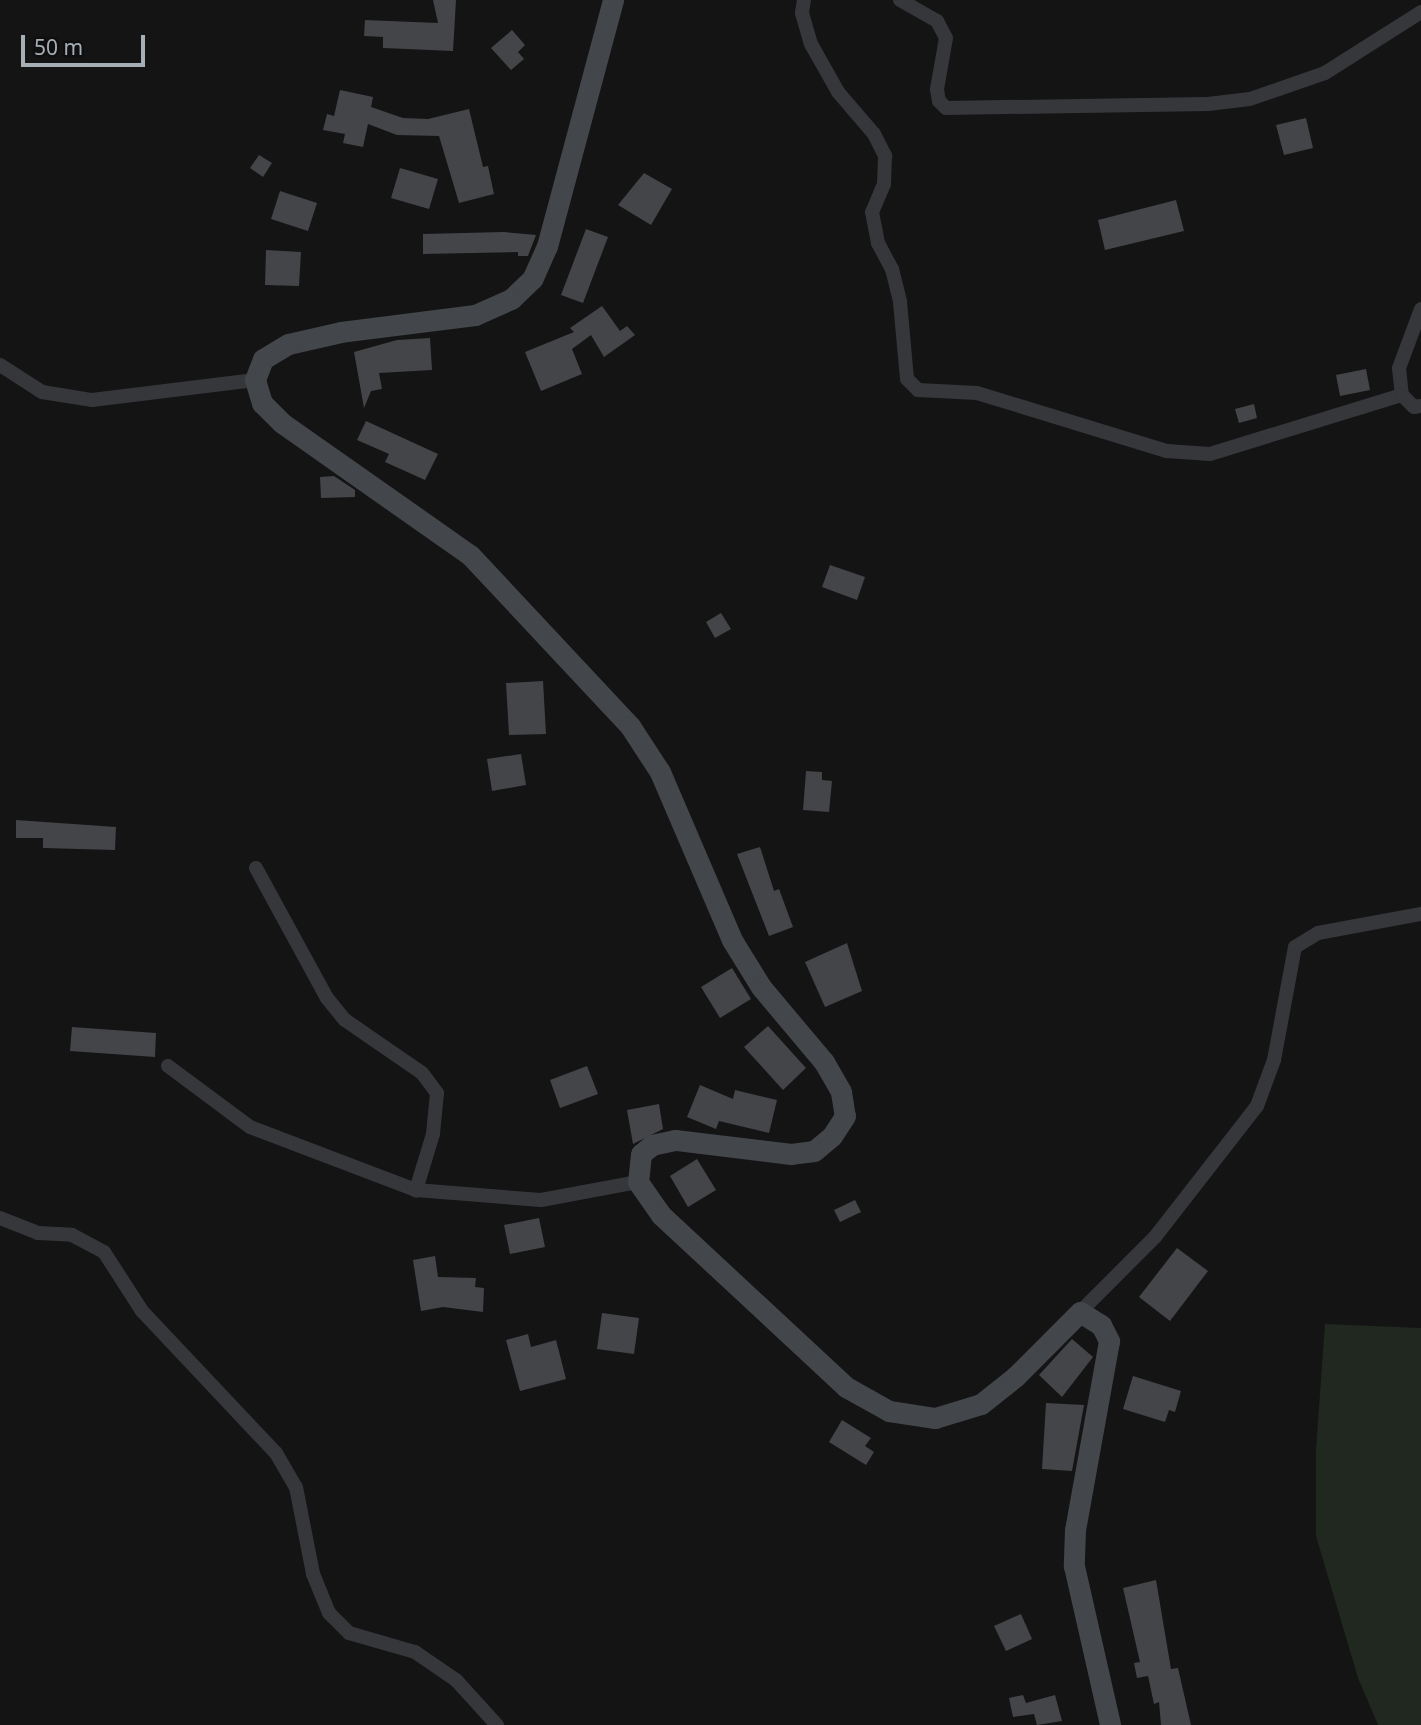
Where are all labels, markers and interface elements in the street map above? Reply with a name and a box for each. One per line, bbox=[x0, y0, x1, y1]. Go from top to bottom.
scale bar bbox=[24, 21, 149, 65]
text: 50 m bbox=[34, 33, 83, 61]

